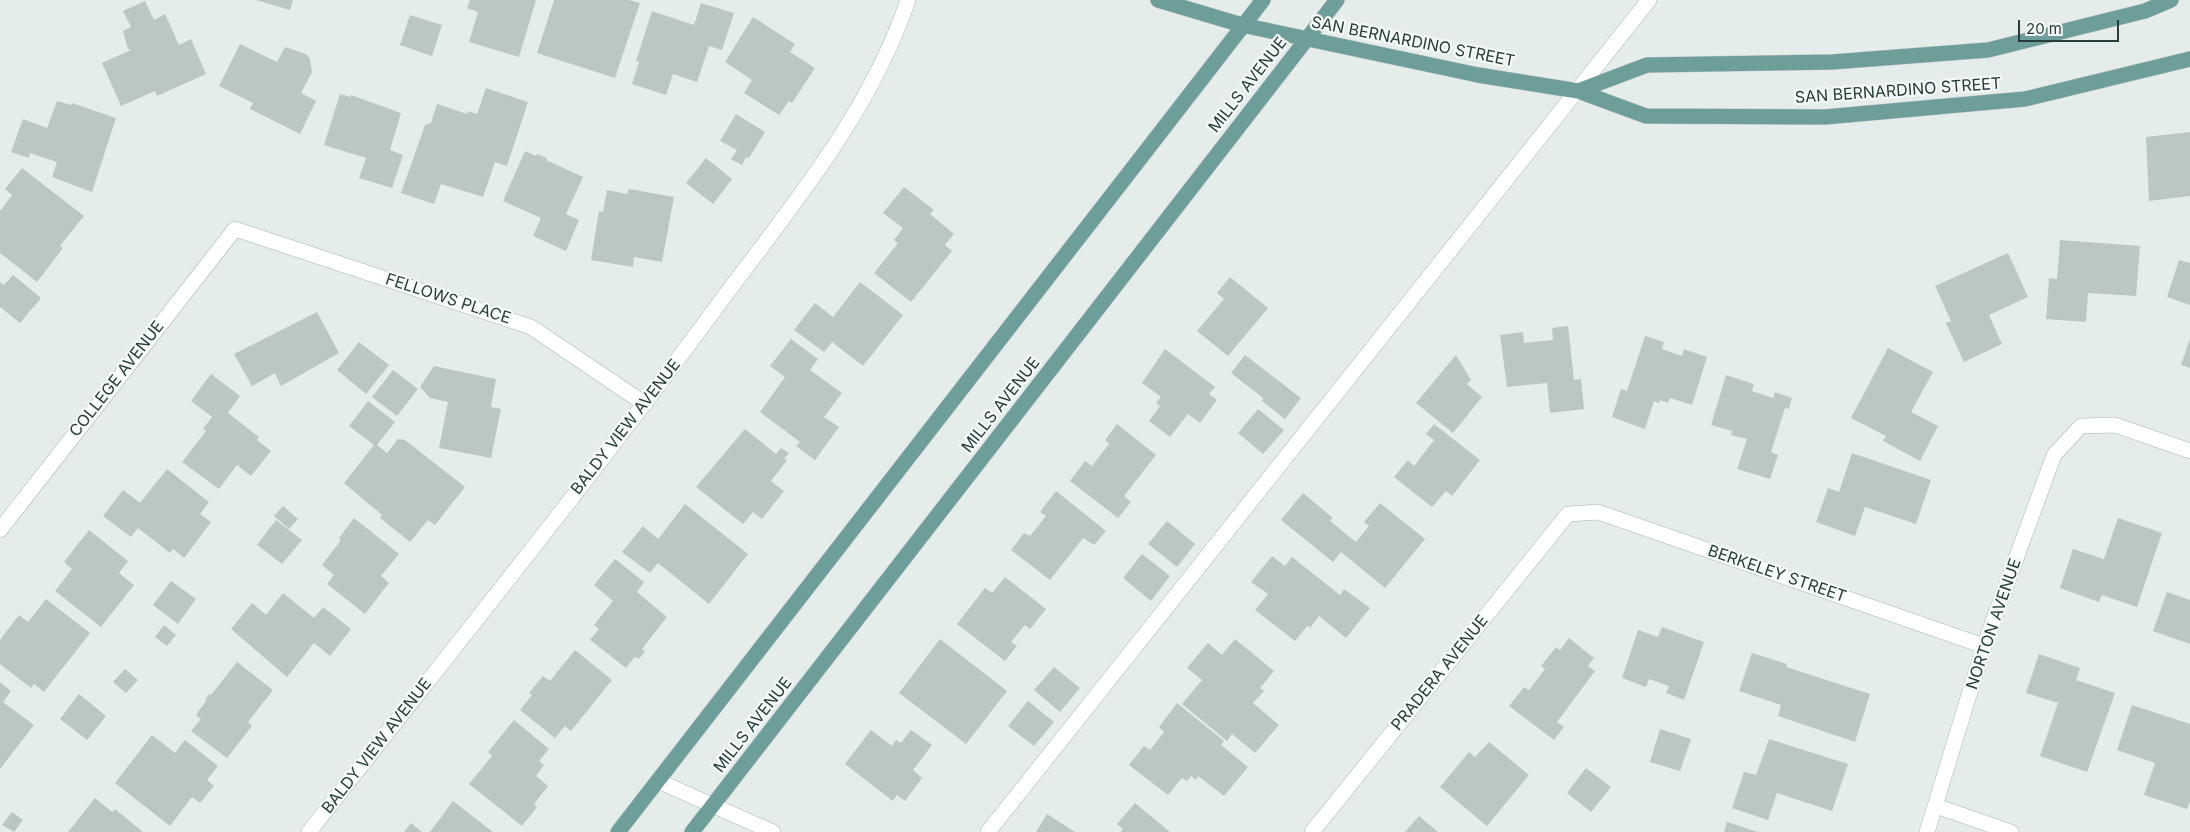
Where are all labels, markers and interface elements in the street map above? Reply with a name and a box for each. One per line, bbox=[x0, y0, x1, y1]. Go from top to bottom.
scale bar bbox=[2020, 10, 2121, 42]
street label: SAN BERNARDINO STREET bbox=[1310, 13, 1516, 71]
text: 20 m bbox=[2026, 19, 2062, 38]
street label: MILLS AVENUE bbox=[1205, 33, 1291, 137]
street label: SAN BERNARDINO STREET bbox=[1794, 74, 2002, 108]
street label: FELLOWS PLACE bbox=[383, 270, 513, 328]
street label: COLLEGE AVENUE bbox=[66, 317, 168, 441]
street label: MILLS AVENUE bbox=[958, 353, 1044, 457]
street label: BALDY VIEW AVENUE bbox=[567, 356, 685, 498]
street label: BERKELEY STREET bbox=[1705, 541, 1849, 607]
street label: NORTON AVENUE bbox=[1963, 556, 2025, 692]
street label: PRADERA AVENUE bbox=[1388, 611, 1492, 735]
street label: MILLS AVENUE bbox=[710, 673, 796, 777]
street label: BALDY VIEW AVENUE bbox=[318, 675, 436, 817]

